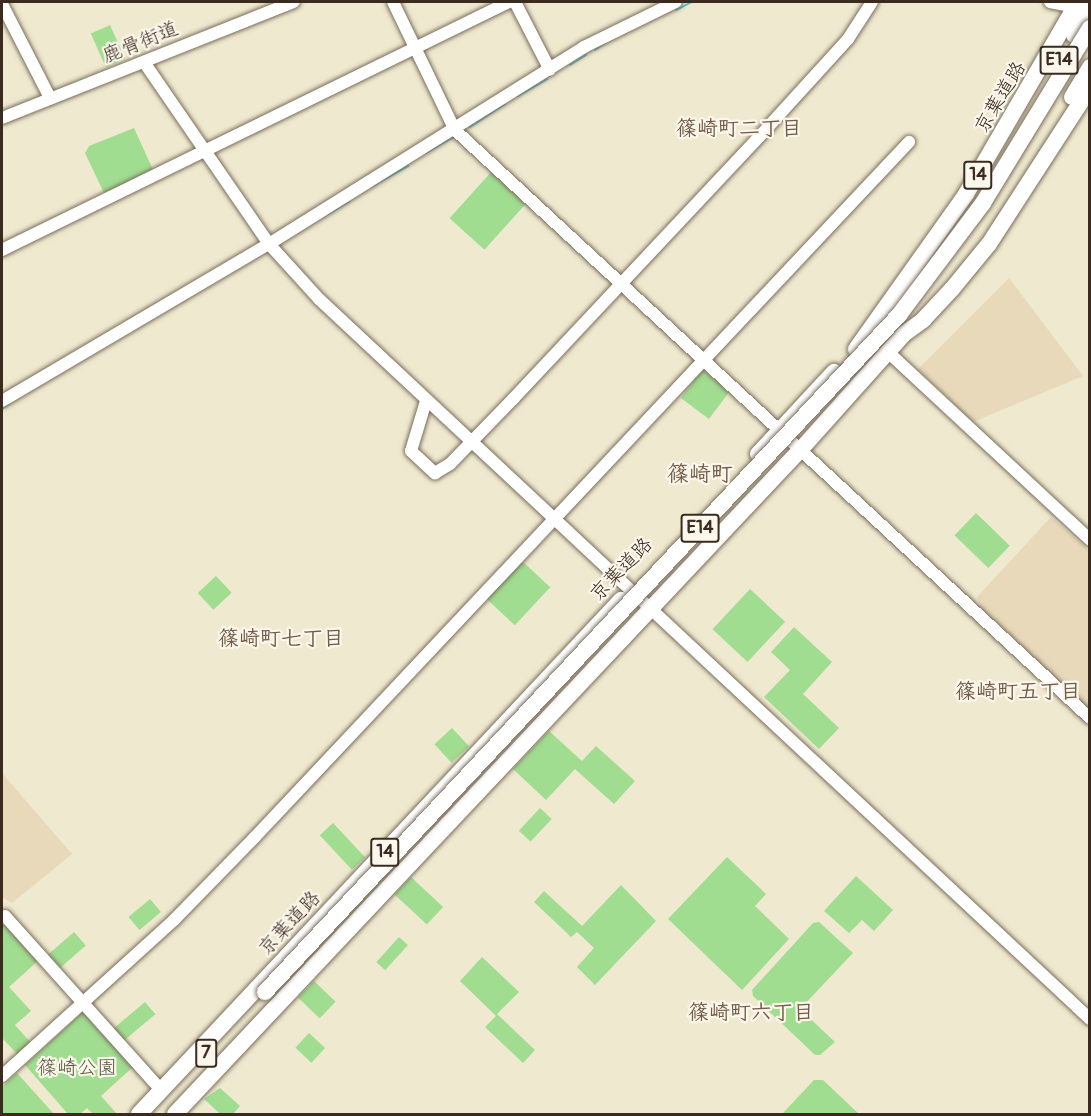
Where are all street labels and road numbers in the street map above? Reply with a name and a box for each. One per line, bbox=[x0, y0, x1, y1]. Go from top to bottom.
street label: 鹿骨街道 bbox=[98, 16, 182, 68]
road number: E14 bbox=[1040, 45, 1078, 75]
street label: 京葉道路 bbox=[969, 57, 1031, 137]
road number: 14 bbox=[963, 160, 993, 190]
road number: E14 bbox=[680, 513, 720, 543]
street label: 京葉道路 bbox=[585, 532, 657, 606]
road number: 14 bbox=[370, 837, 400, 867]
street label: 京葉道路 bbox=[253, 886, 325, 960]
road number: 7 bbox=[194, 1038, 218, 1068]

